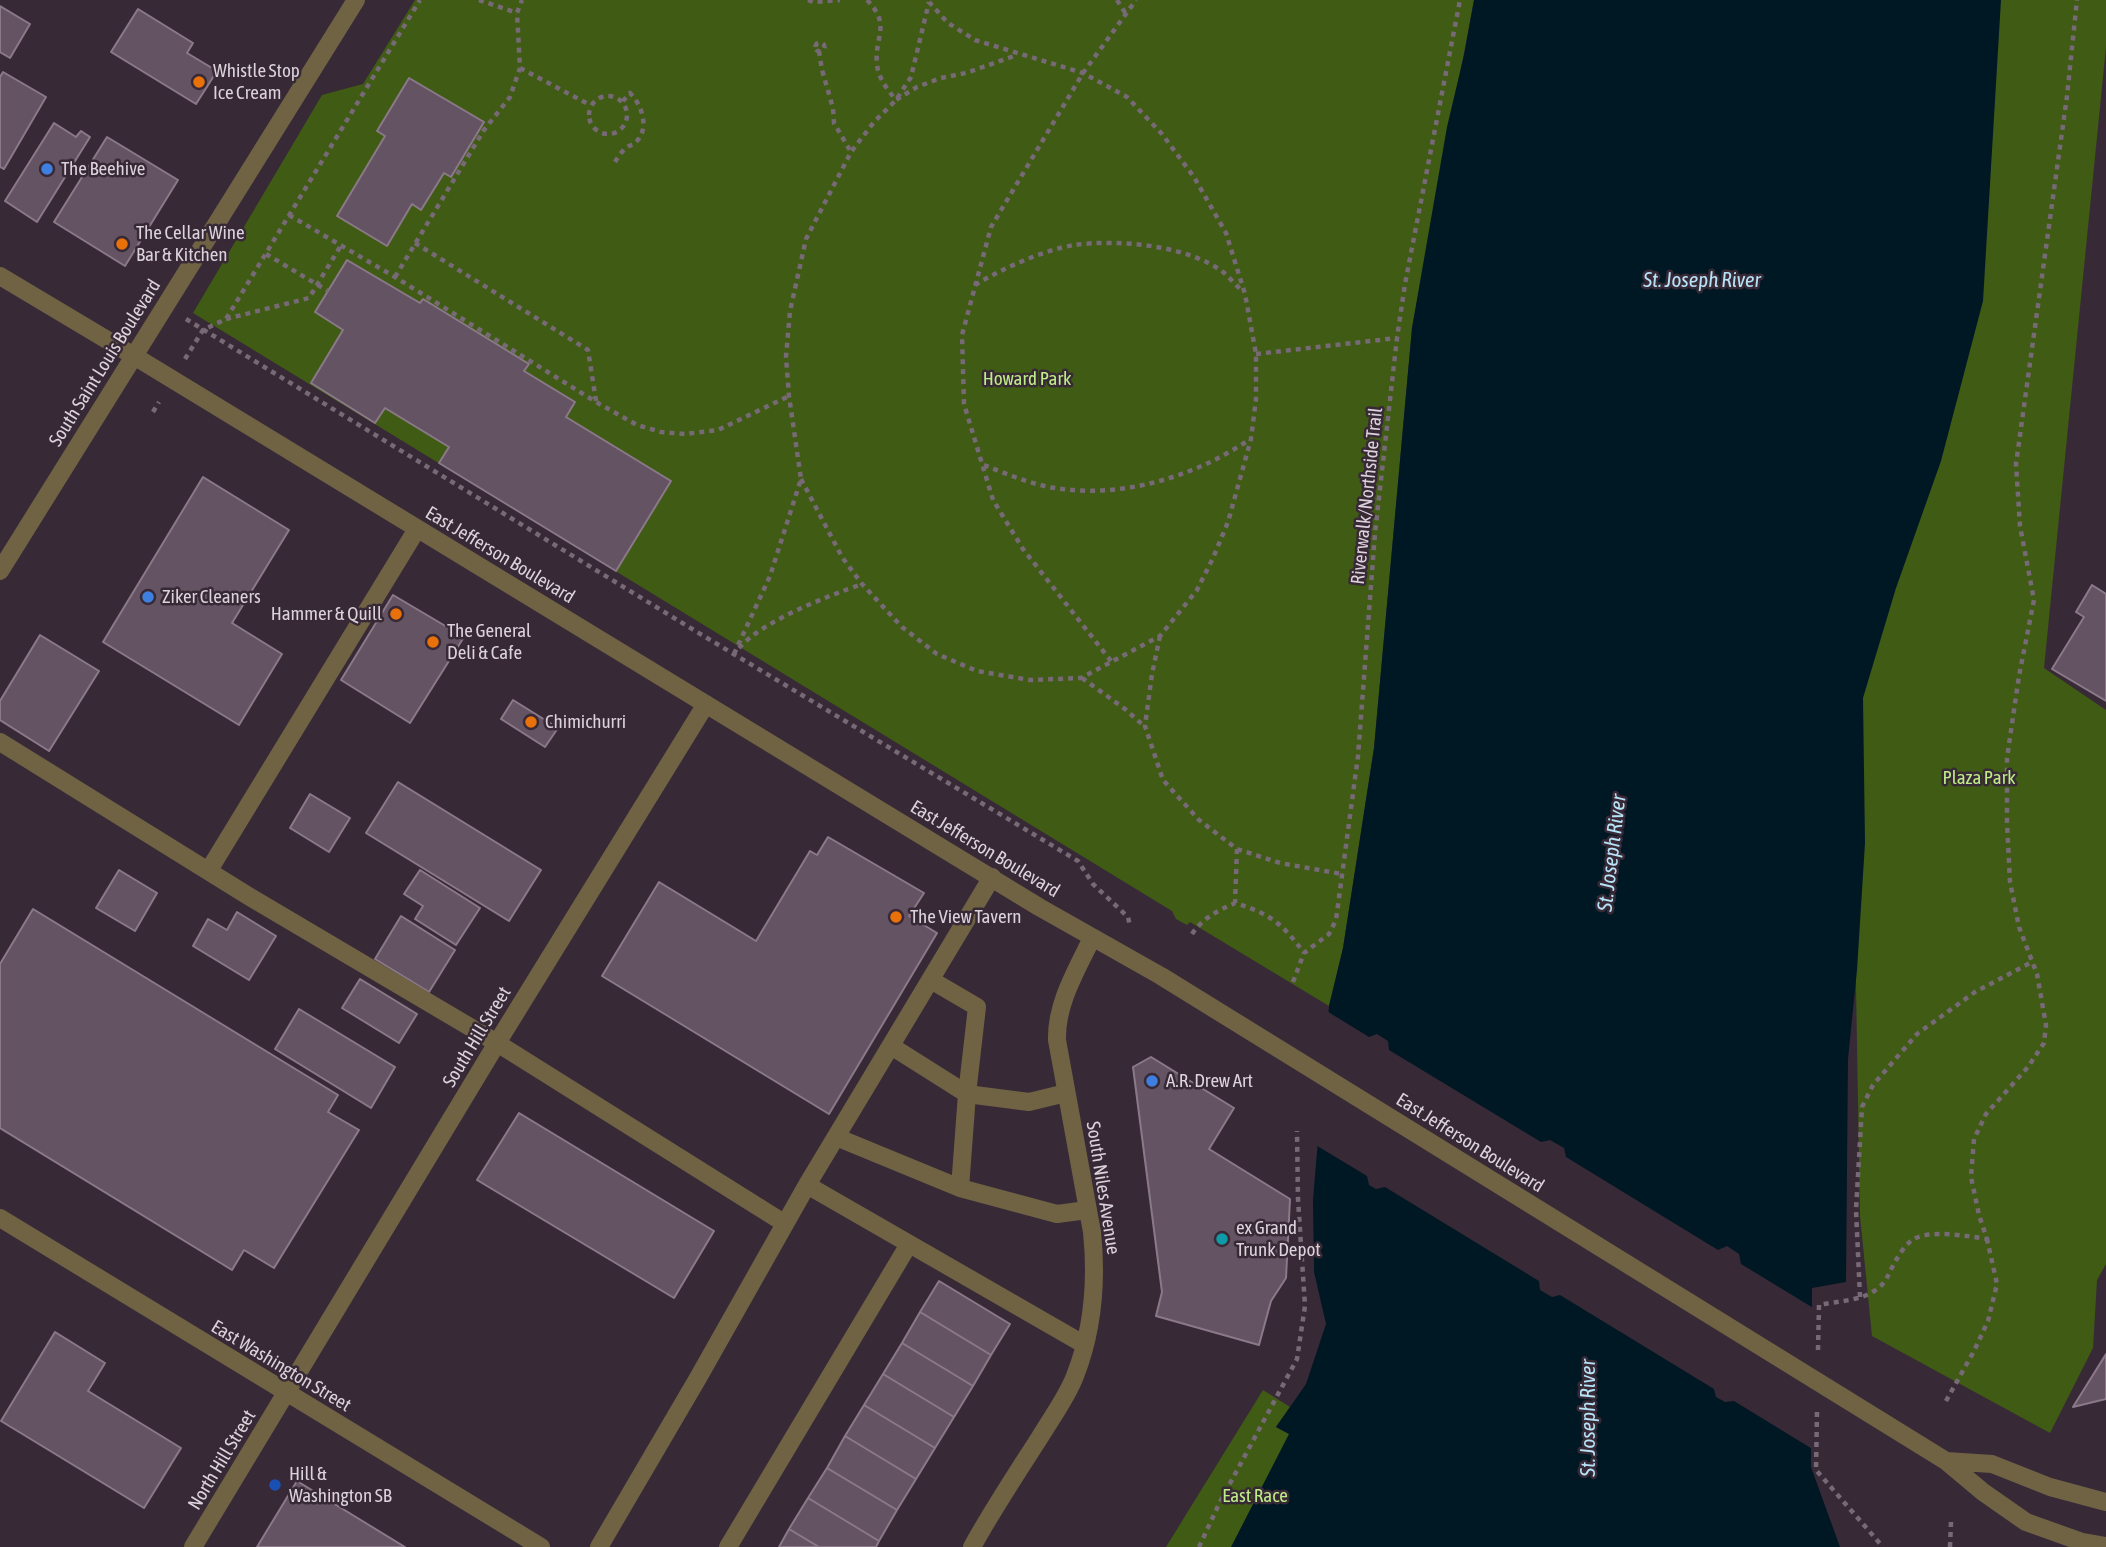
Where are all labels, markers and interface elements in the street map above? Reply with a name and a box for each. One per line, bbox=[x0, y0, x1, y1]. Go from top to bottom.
place label: Whistle Stop Ice Cream bbox=[213, 60, 300, 104]
marker: Whistle Stop Ice Cream bbox=[191, 74, 207, 90]
place label: The Beehive bbox=[61, 158, 145, 180]
marker: The Beehive bbox=[39, 161, 55, 177]
place label: The Cellar Wine Bar & Kitchen bbox=[136, 222, 245, 266]
marker: The Cellar Wine Bar & Kitchen bbox=[114, 236, 130, 252]
water label: St. Joseph River bbox=[1643, 267, 1761, 293]
street label: South Saint Louis Boulevard bbox=[44, 275, 166, 451]
park label: Howard Park bbox=[983, 368, 1071, 390]
street label: Riverwalk/Northside Trail bbox=[1346, 406, 1388, 586]
street label: East Jefferson Boulevard bbox=[421, 501, 579, 609]
place label: Ziker Cleaners bbox=[162, 586, 261, 608]
marker: Ziker Cleaners bbox=[140, 589, 156, 605]
place label: Hammer & Quill bbox=[271, 603, 382, 625]
marker: Hammer & Quill bbox=[388, 606, 404, 622]
place label: The General Deli & Cafe bbox=[447, 620, 531, 664]
marker: The General Deli & Cafe bbox=[425, 634, 441, 650]
place label: Chimichurri bbox=[545, 711, 626, 733]
marker: Chimichurri bbox=[523, 714, 539, 730]
park label: Plaza Park bbox=[1942, 767, 2016, 789]
water label: St. Joseph River bbox=[1592, 793, 1632, 913]
street label: East Jefferson Boulevard bbox=[906, 795, 1064, 903]
place label: The View Tavern bbox=[910, 906, 1021, 928]
marker: The View Tavern bbox=[888, 909, 904, 925]
street label: South Hill Street bbox=[438, 983, 516, 1091]
place label: A.R. Drew Art bbox=[1166, 1070, 1253, 1092]
marker: A.R. Drew Art bbox=[1144, 1073, 1160, 1089]
street label: East Jefferson Boulevard bbox=[1392, 1088, 1548, 1198]
street label: South Niles Avenue bbox=[1081, 1120, 1125, 1256]
place label: ex Grand Trunk Depot bbox=[1236, 1217, 1321, 1261]
marker: ex Grand Trunk Depot bbox=[1214, 1231, 1230, 1247]
street label: East Washington Street bbox=[207, 1315, 355, 1417]
water label: St. Joseph River bbox=[1575, 1359, 1601, 1477]
street label: North Hill Street bbox=[183, 1406, 261, 1514]
place label: Hill & Washington SB bbox=[289, 1463, 392, 1507]
marker: Hill & Washington SB bbox=[267, 1477, 283, 1493]
park label: East Race bbox=[1222, 1485, 1288, 1507]

